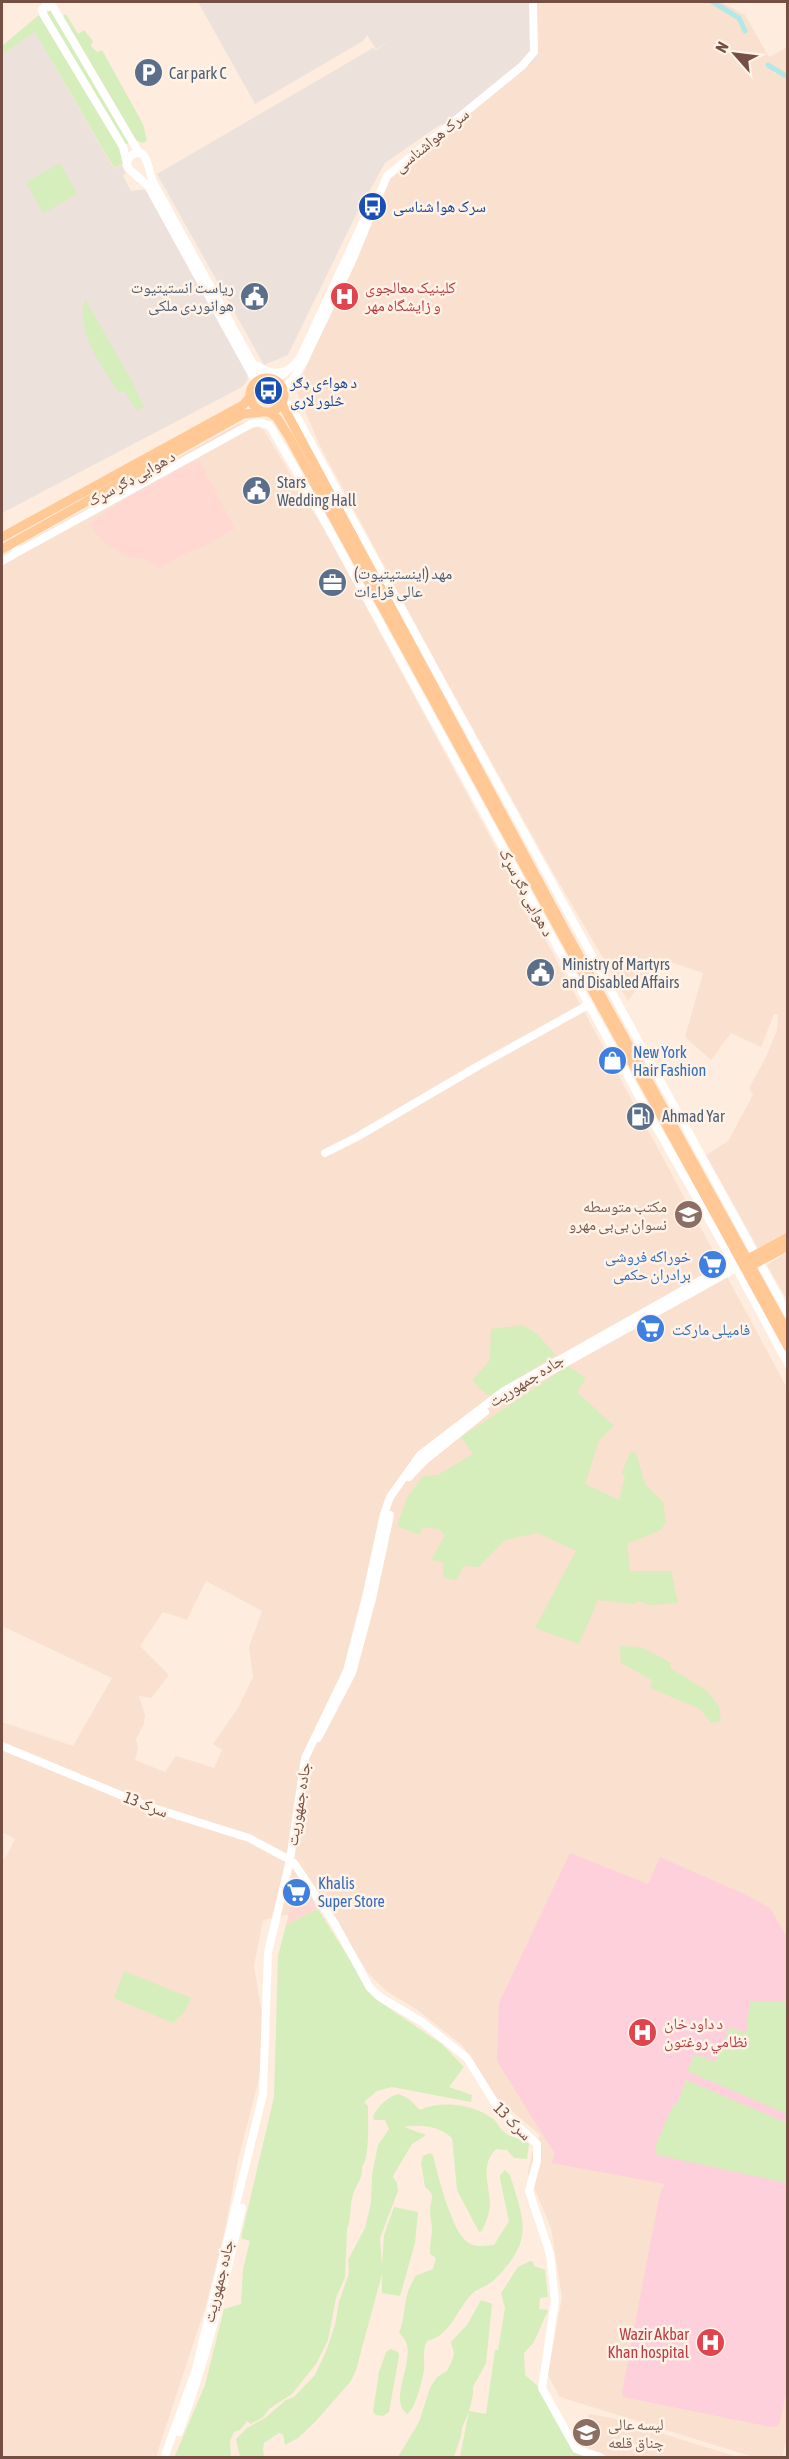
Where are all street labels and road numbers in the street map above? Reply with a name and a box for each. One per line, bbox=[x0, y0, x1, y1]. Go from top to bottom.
street label: سرک هواشناسی bbox=[390, 104, 473, 177]
street label: د هوایی ډګر سړک bbox=[84, 447, 179, 511]
street label: د هوایی ډګر سړک bbox=[494, 845, 558, 940]
street label: جاده جمهوریت bbox=[485, 1350, 567, 1411]
street label: جاده جمهوریت bbox=[282, 1761, 315, 1847]
street label: سرک 13 bbox=[121, 1787, 171, 1822]
street label: سرک 13 bbox=[490, 2098, 536, 2144]
street label: جاده جمهوریت bbox=[199, 2238, 238, 2325]

